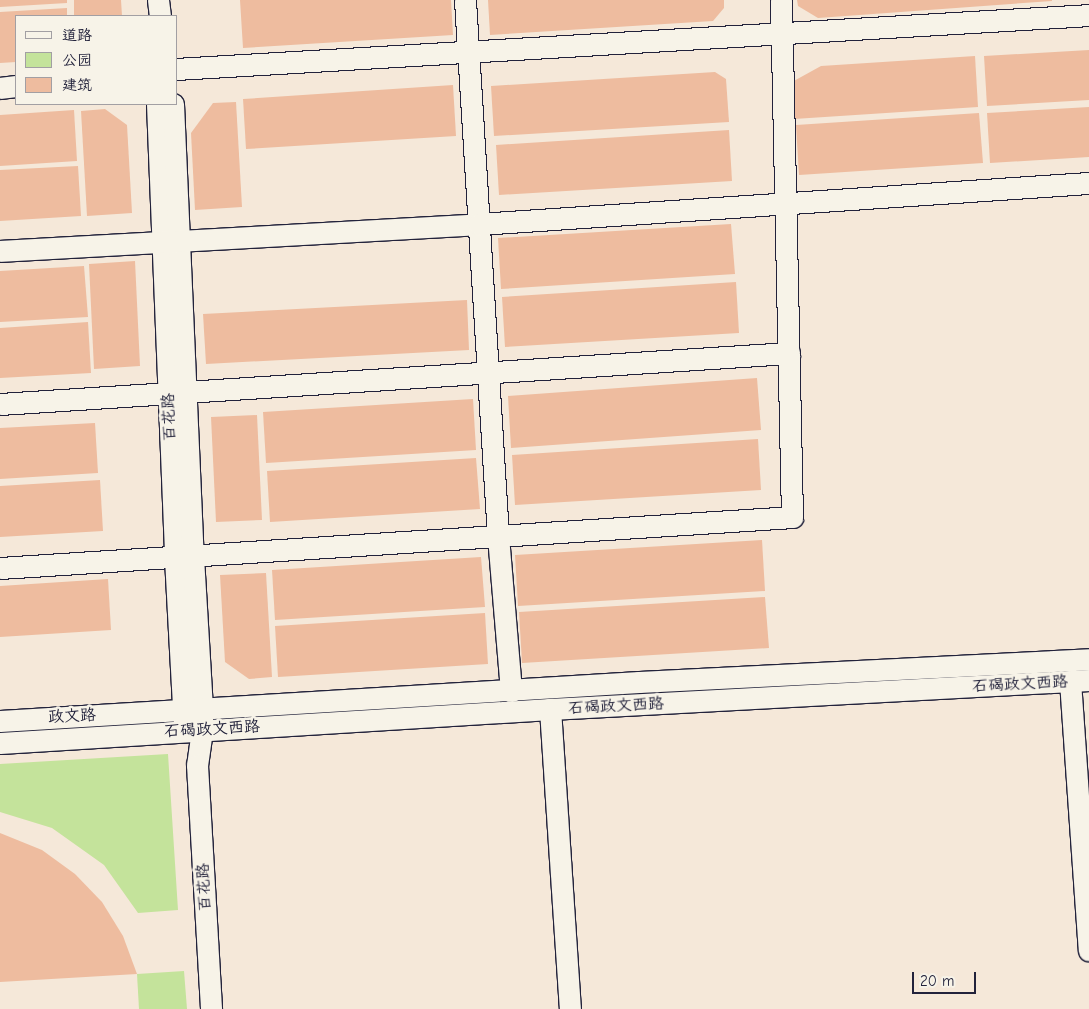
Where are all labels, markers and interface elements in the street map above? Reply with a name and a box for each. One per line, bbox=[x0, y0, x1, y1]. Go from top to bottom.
legend bbox=[15, 15, 178, 105]
text: 道路 bbox=[62, 26, 92, 44]
text: 公园 bbox=[62, 51, 92, 69]
text: 建筑 bbox=[62, 76, 92, 94]
street label: 百花路 bbox=[159, 393, 179, 441]
street label: 石碣政文西路 bbox=[972, 672, 1068, 696]
street label: 石碣政文西路 bbox=[568, 694, 664, 718]
street label: 政文路 bbox=[48, 705, 96, 727]
street label: 石碣政文西路 bbox=[164, 717, 260, 741]
street label: 百花路 bbox=[193, 863, 215, 911]
scale bar bbox=[914, 962, 978, 994]
text: 20 m bbox=[920, 972, 954, 990]

